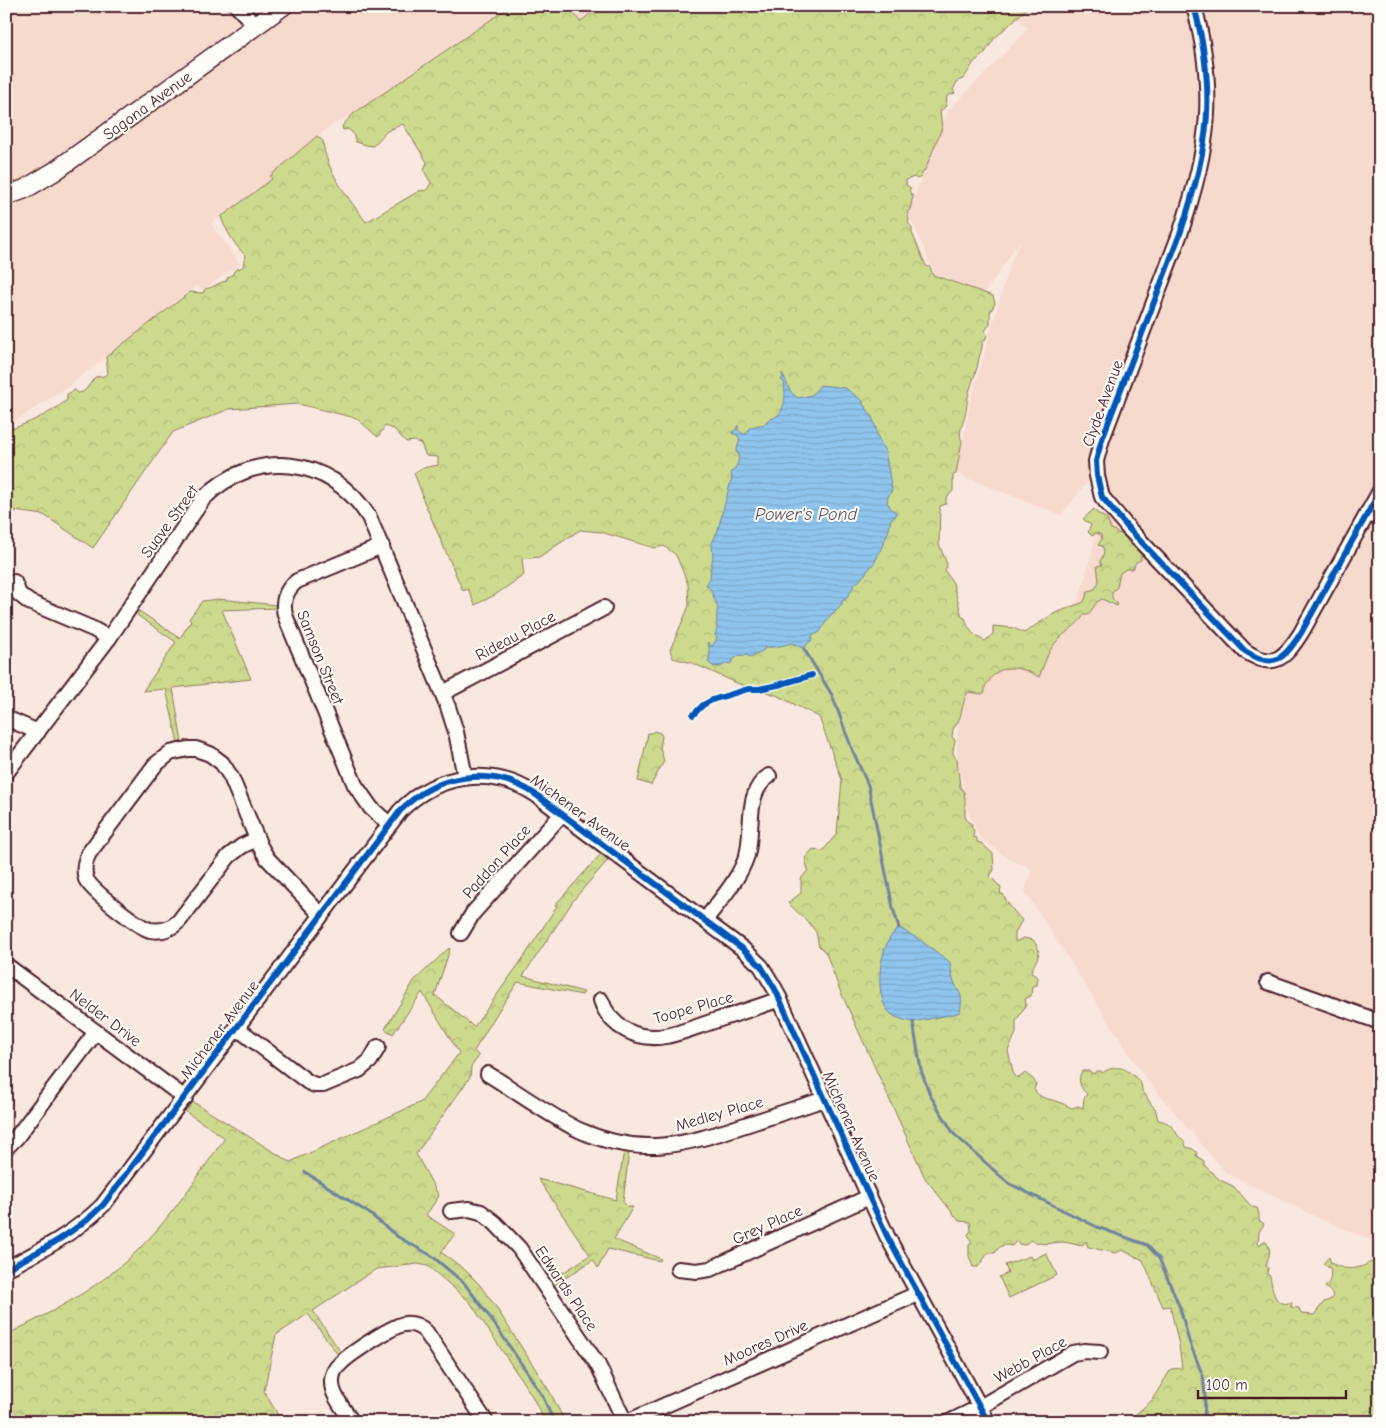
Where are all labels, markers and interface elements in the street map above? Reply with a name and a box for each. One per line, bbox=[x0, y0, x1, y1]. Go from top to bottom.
street label: Sagona Avenue bbox=[100, 68, 195, 144]
street label: Clyde Avenue bbox=[1079, 358, 1127, 449]
street label: Suave Street bbox=[138, 482, 202, 561]
water label: Power's Pond bbox=[755, 504, 857, 525]
street label: Rideau Place bbox=[472, 607, 558, 664]
street label: Samson Street bbox=[293, 608, 347, 707]
street label: Michener Avenue bbox=[527, 771, 634, 855]
street label: Paddon Place bbox=[459, 821, 534, 902]
street label: Michener Avenue bbox=[177, 977, 263, 1082]
street label: Nelder Drive bbox=[66, 985, 145, 1050]
street label: Toope Place bbox=[651, 988, 735, 1028]
street label: Michener Avenue bbox=[819, 1069, 883, 1184]
street label: Medley Place bbox=[673, 1093, 765, 1135]
street label: Grey Place bbox=[730, 1202, 805, 1248]
street label: Edwards Place bbox=[531, 1243, 601, 1334]
street label: Moores Drive bbox=[720, 1316, 811, 1370]
street label: Webb Place bbox=[991, 1333, 1070, 1387]
scale bar bbox=[1198, 1368, 1346, 1400]
text: 100 m bbox=[1206, 1376, 1248, 1394]

